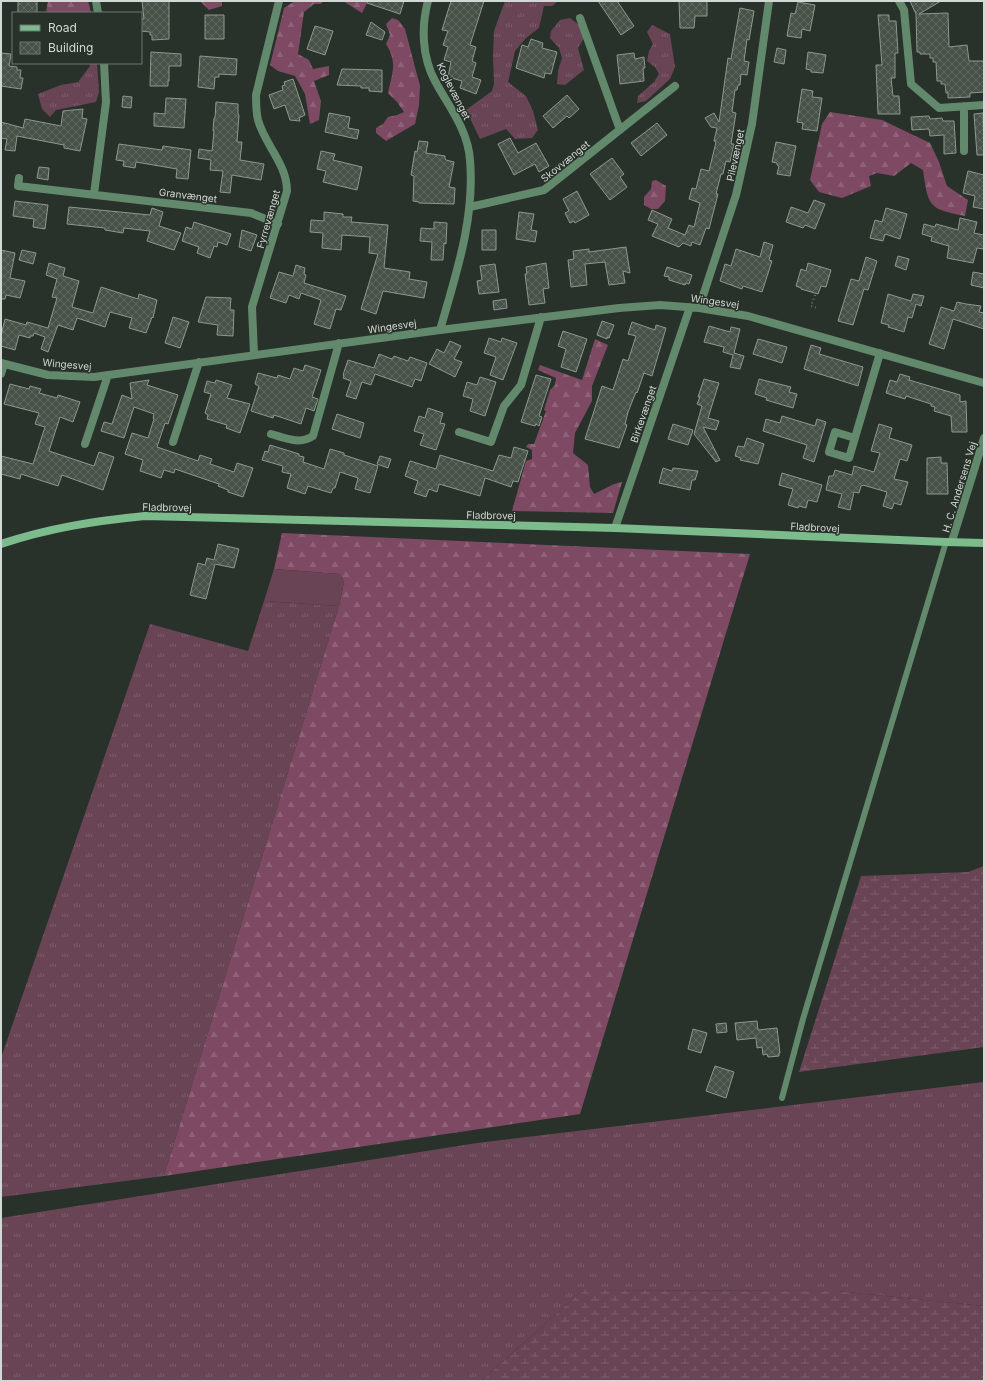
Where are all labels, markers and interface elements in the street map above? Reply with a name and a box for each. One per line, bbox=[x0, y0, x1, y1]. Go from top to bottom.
legend bbox=[12, 12, 142, 64]
text: Road bbox=[48, 20, 77, 35]
text: Building bbox=[48, 40, 93, 55]
street label: Koglevænget bbox=[434, 60, 474, 122]
street label: Pilevænget bbox=[724, 127, 747, 182]
street label: Skovvænget bbox=[538, 137, 592, 184]
street label: Granvænget bbox=[158, 185, 218, 205]
street label: Fyrrevænget bbox=[254, 188, 282, 250]
street label: Wingesvej bbox=[690, 292, 740, 310]
street label: Wingesvej bbox=[367, 317, 417, 335]
street label: Wingesvej bbox=[42, 356, 92, 372]
street label: Birkevænget bbox=[628, 383, 659, 444]
street label: H. C. Andersens Vej bbox=[939, 440, 979, 534]
street label: Fladbrovej bbox=[142, 501, 192, 513]
street label: Fladbrovej bbox=[466, 509, 516, 521]
street label: Fladbrovej bbox=[790, 520, 840, 534]

